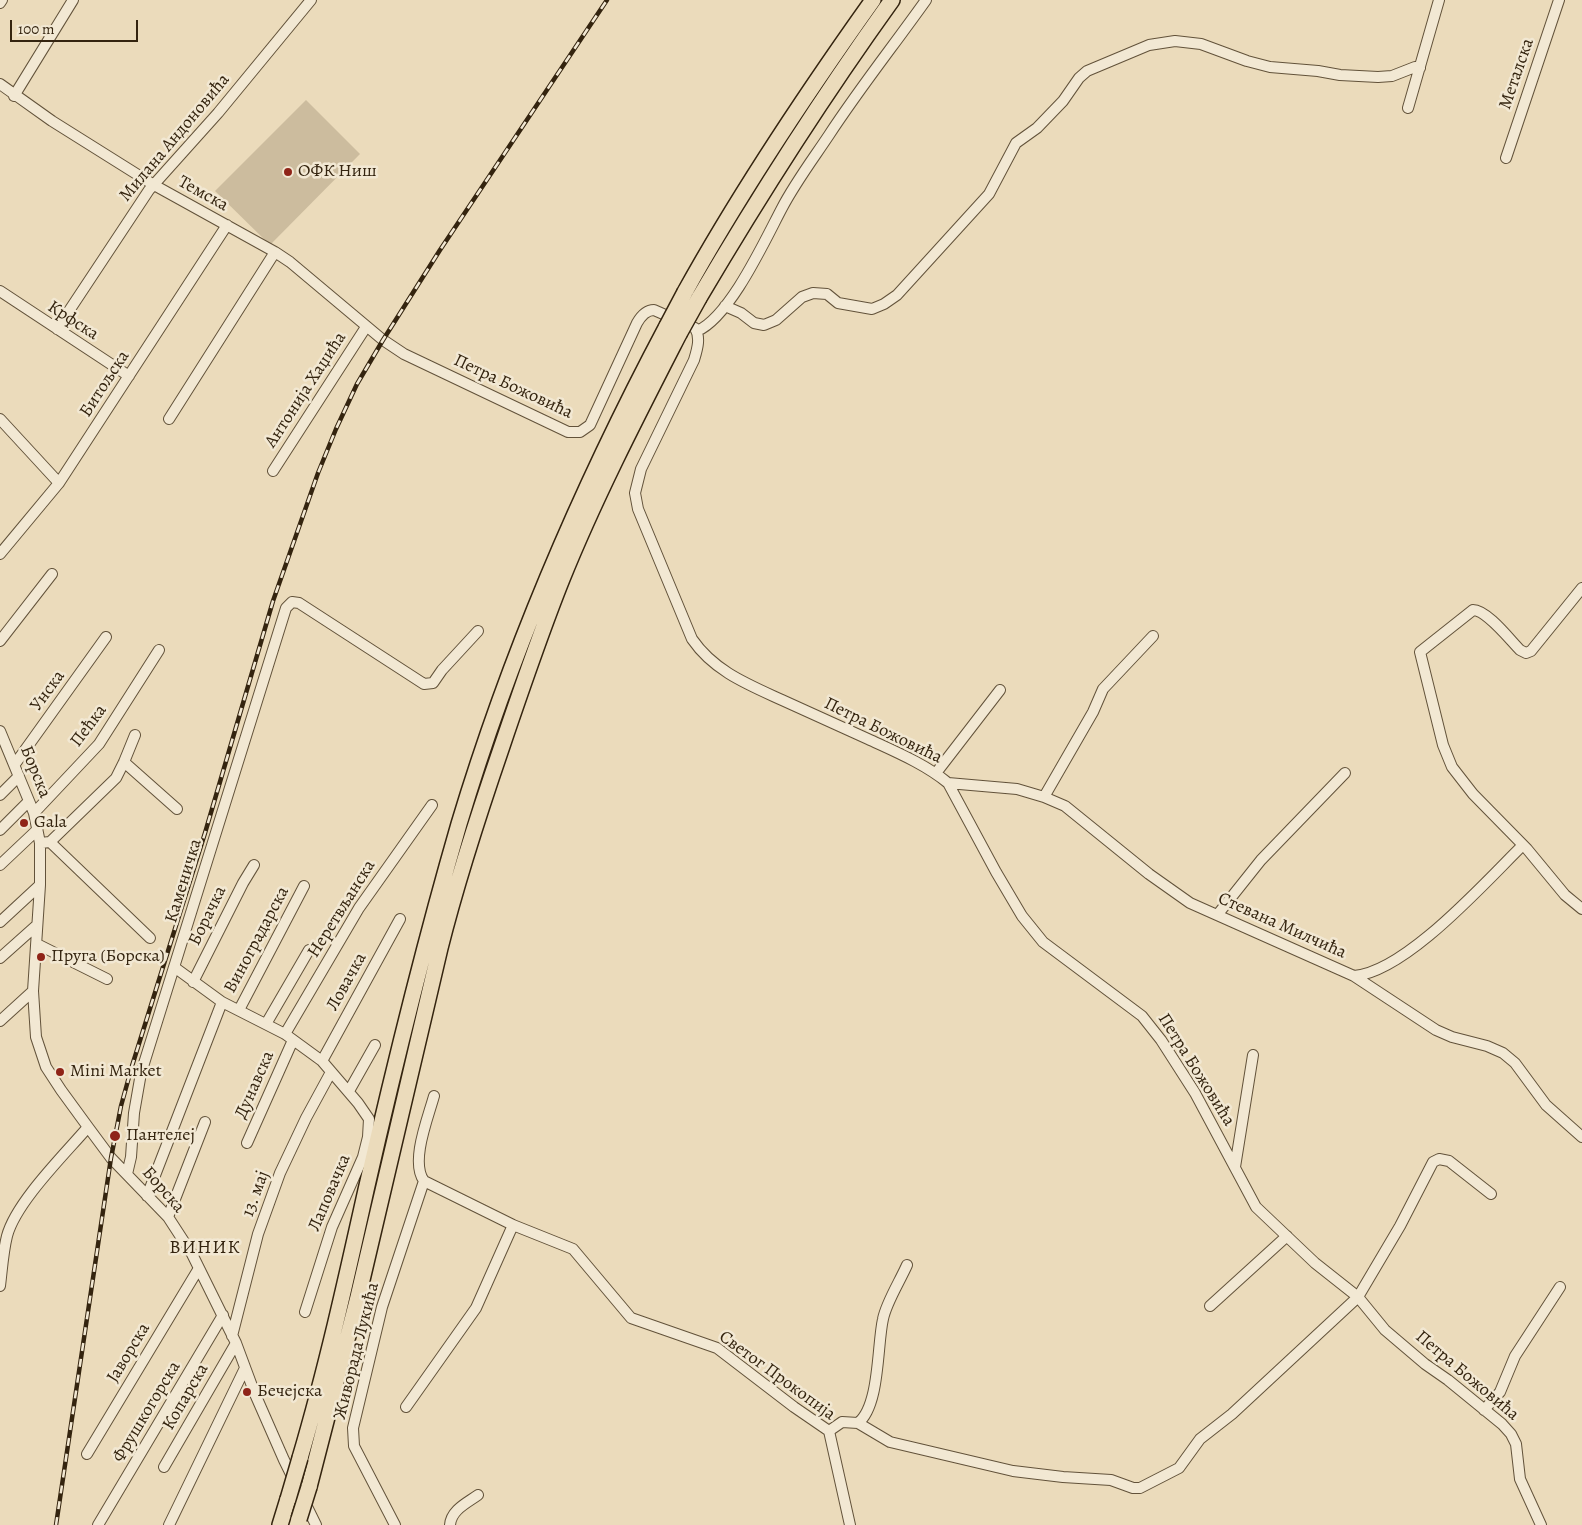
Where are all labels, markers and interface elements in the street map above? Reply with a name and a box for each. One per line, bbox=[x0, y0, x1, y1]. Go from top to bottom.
scale bar bbox=[12, 10, 140, 42]
text: 100 m bbox=[18, 19, 55, 39]
street label: Металска bbox=[1495, 36, 1539, 112]
street label: Милана Андоновића bbox=[115, 70, 235, 206]
place label: ОФК Ниш bbox=[298, 161, 377, 183]
marker: ОФК Ниш bbox=[282, 166, 294, 178]
street label: Темска bbox=[174, 171, 232, 217]
street label: Крфска bbox=[43, 297, 103, 345]
street label: Антонија Хаџића bbox=[261, 328, 351, 452]
street label: Битољска bbox=[76, 347, 134, 421]
street label: Петра Божовића bbox=[450, 350, 576, 424]
street label: Унска bbox=[26, 666, 70, 716]
street label: Петра Божовића bbox=[820, 693, 946, 769]
street label: Пећка bbox=[66, 701, 112, 751]
street label: Борска bbox=[15, 743, 55, 801]
place label: Gala bbox=[34, 812, 67, 834]
marker: Gala bbox=[18, 817, 30, 829]
street label: Каменичка bbox=[161, 836, 207, 926]
street label: Неретвљанска bbox=[303, 856, 381, 962]
street label: Борачка bbox=[184, 883, 232, 949]
street label: Виноградарска bbox=[220, 883, 294, 997]
street label: Стевана Милчића bbox=[1214, 888, 1350, 964]
place label: Пруга (Борска) bbox=[51, 946, 165, 968]
street label: Ловачка bbox=[322, 949, 372, 1015]
marker: Пруга (Борска) bbox=[35, 951, 47, 963]
street label: Петра Божовића bbox=[1153, 1010, 1239, 1130]
street label: Дунавска bbox=[230, 1048, 280, 1122]
place label: Mini Market bbox=[70, 1061, 162, 1083]
marker: Mini Market bbox=[54, 1066, 66, 1078]
place label: Пантелеј bbox=[126, 1125, 195, 1147]
marker: Пантелеј bbox=[108, 1129, 122, 1143]
street label: Лаповачка bbox=[304, 1151, 356, 1235]
street label: Борска bbox=[137, 1162, 189, 1218]
street label: 13. мај bbox=[238, 1168, 274, 1220]
district label: ВИНИК bbox=[169, 1237, 241, 1259]
street label: Живорада Лукића bbox=[330, 1280, 384, 1422]
street label: Јаворска bbox=[103, 1319, 155, 1387]
street label: Светог Прокопија bbox=[714, 1326, 840, 1426]
street label: Петра Божовића bbox=[1411, 1326, 1523, 1426]
street label: Фрушкогорска bbox=[108, 1358, 186, 1466]
street label: Копарска bbox=[158, 1360, 214, 1434]
place label: Бечејска bbox=[257, 1381, 322, 1403]
marker: Бечејска bbox=[241, 1386, 253, 1398]

